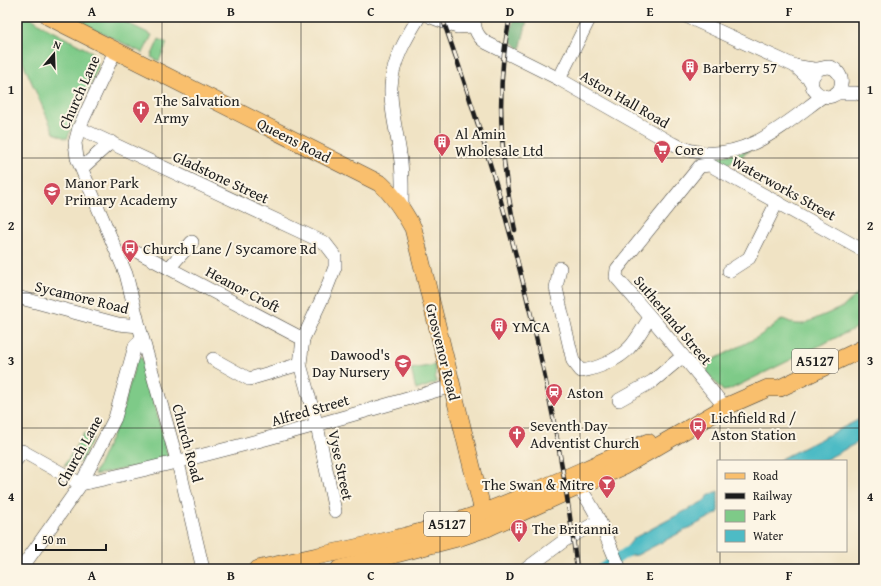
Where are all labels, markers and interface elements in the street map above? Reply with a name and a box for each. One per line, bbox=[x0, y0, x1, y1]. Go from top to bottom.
text: A bbox=[88, 2, 97, 21]
text: B bbox=[227, 2, 235, 21]
text: C bbox=[367, 2, 375, 21]
text: D bbox=[506, 2, 514, 21]
text: E bbox=[647, 2, 654, 21]
text: F bbox=[786, 2, 793, 21]
north arrow bbox=[34, 34, 74, 74]
text: N bbox=[51, 36, 64, 54]
street label: Church Lane bbox=[53, 52, 105, 132]
building icon: Barberry 57 bbox=[680, 57, 700, 82]
place label: Barberry 57 bbox=[703, 57, 777, 78]
street label: Aston Hall Road bbox=[576, 65, 674, 133]
text: 1 bbox=[8, 80, 14, 99]
text: 1 bbox=[867, 80, 873, 99]
place label: The Salvation Army bbox=[154, 90, 240, 128]
church icon: The Salvation Army bbox=[131, 99, 151, 124]
street label: Queens Road bbox=[253, 112, 335, 168]
place label: Al Amin Wholesale Ltd bbox=[455, 123, 543, 161]
building icon: Al Amin Wholesale Ltd bbox=[432, 132, 452, 157]
supermarket icon: Core bbox=[652, 139, 672, 164]
place label: Core bbox=[675, 139, 704, 160]
street label: Gladstone Street bbox=[170, 146, 273, 209]
street label: Waterworks Street bbox=[728, 150, 841, 226]
place label: Manor Park Primary Academy bbox=[65, 172, 178, 210]
school or university icon: Manor Park Primary Academy bbox=[42, 181, 62, 206]
text: 2 bbox=[8, 216, 15, 235]
text: 2 bbox=[867, 216, 874, 235]
bus stop icon: Church Lane / Sycamore Rd bbox=[120, 238, 140, 263]
place label: Church Lane / Sycamore Rd bbox=[143, 238, 317, 259]
street label: Heanor Croft bbox=[202, 261, 285, 318]
street label: Sutherland Street bbox=[629, 271, 717, 370]
street label: Sycamore Road bbox=[33, 275, 131, 319]
street label: Grosvenor Road bbox=[421, 301, 465, 403]
building icon: YMCA bbox=[489, 316, 509, 341]
place label: YMCA bbox=[512, 316, 550, 337]
place label: Dawood's Day Nursery bbox=[312, 344, 391, 382]
road number: A5127 bbox=[792, 349, 838, 373]
text: 3 bbox=[8, 351, 14, 370]
text: 3 bbox=[867, 351, 873, 370]
school or university icon: Dawood's Day Nursery bbox=[393, 353, 413, 378]
station icon: Aston bbox=[544, 382, 564, 407]
place label: Aston bbox=[567, 382, 604, 403]
street label: Alfred Street bbox=[268, 389, 352, 431]
street label: Church Road bbox=[167, 402, 209, 484]
place label: Lichfield Rd / Aston Station bbox=[711, 407, 797, 445]
street label: Church Lane bbox=[51, 412, 107, 490]
place label: Seventh Day Adventist Church bbox=[530, 415, 640, 453]
bus stop icon: Lichfield Rd / Aston Station bbox=[688, 416, 708, 441]
church icon: Seventh Day Adventist Church bbox=[507, 424, 527, 449]
street label: Vyse Street bbox=[323, 428, 359, 503]
legend bbox=[717, 460, 847, 552]
text: Road bbox=[753, 467, 779, 484]
place label: The Swan & Mitre bbox=[482, 474, 594, 495]
bar icon: The Swan & Mitre bbox=[597, 474, 617, 499]
text: 4 bbox=[8, 487, 15, 506]
text: Railway bbox=[753, 487, 792, 504]
text: 4 bbox=[867, 487, 874, 506]
text: Park bbox=[753, 507, 777, 524]
road number: A5127 bbox=[424, 512, 470, 536]
building icon: The Britannia bbox=[509, 518, 529, 543]
place label: The Britannia bbox=[532, 518, 619, 539]
scale bar bbox=[36, 526, 106, 552]
text: Water bbox=[753, 527, 783, 544]
text: 50 m bbox=[42, 531, 66, 548]
text: A bbox=[88, 566, 97, 585]
text: B bbox=[227, 566, 235, 585]
text: C bbox=[367, 566, 375, 585]
text: D bbox=[506, 566, 514, 585]
text: E bbox=[647, 566, 654, 585]
text: F bbox=[786, 566, 793, 585]

